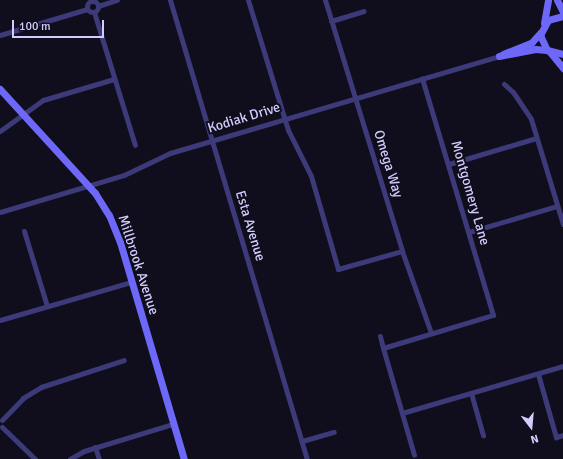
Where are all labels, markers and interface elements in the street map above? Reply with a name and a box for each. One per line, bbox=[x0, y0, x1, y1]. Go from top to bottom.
scale bar bbox=[14, 12, 106, 38]
text: 100 m bbox=[19, 19, 51, 34]
street label: Kodiak Drive bbox=[206, 99, 282, 137]
street label: Omega Way bbox=[370, 128, 406, 200]
street label: Montgomery Lane bbox=[447, 139, 493, 247]
street label: Esta Avenue bbox=[231, 189, 269, 263]
street label: Millbrook Avenue bbox=[114, 213, 162, 317]
north arrow bbox=[511, 407, 551, 447]
text: N bbox=[529, 432, 540, 446]

